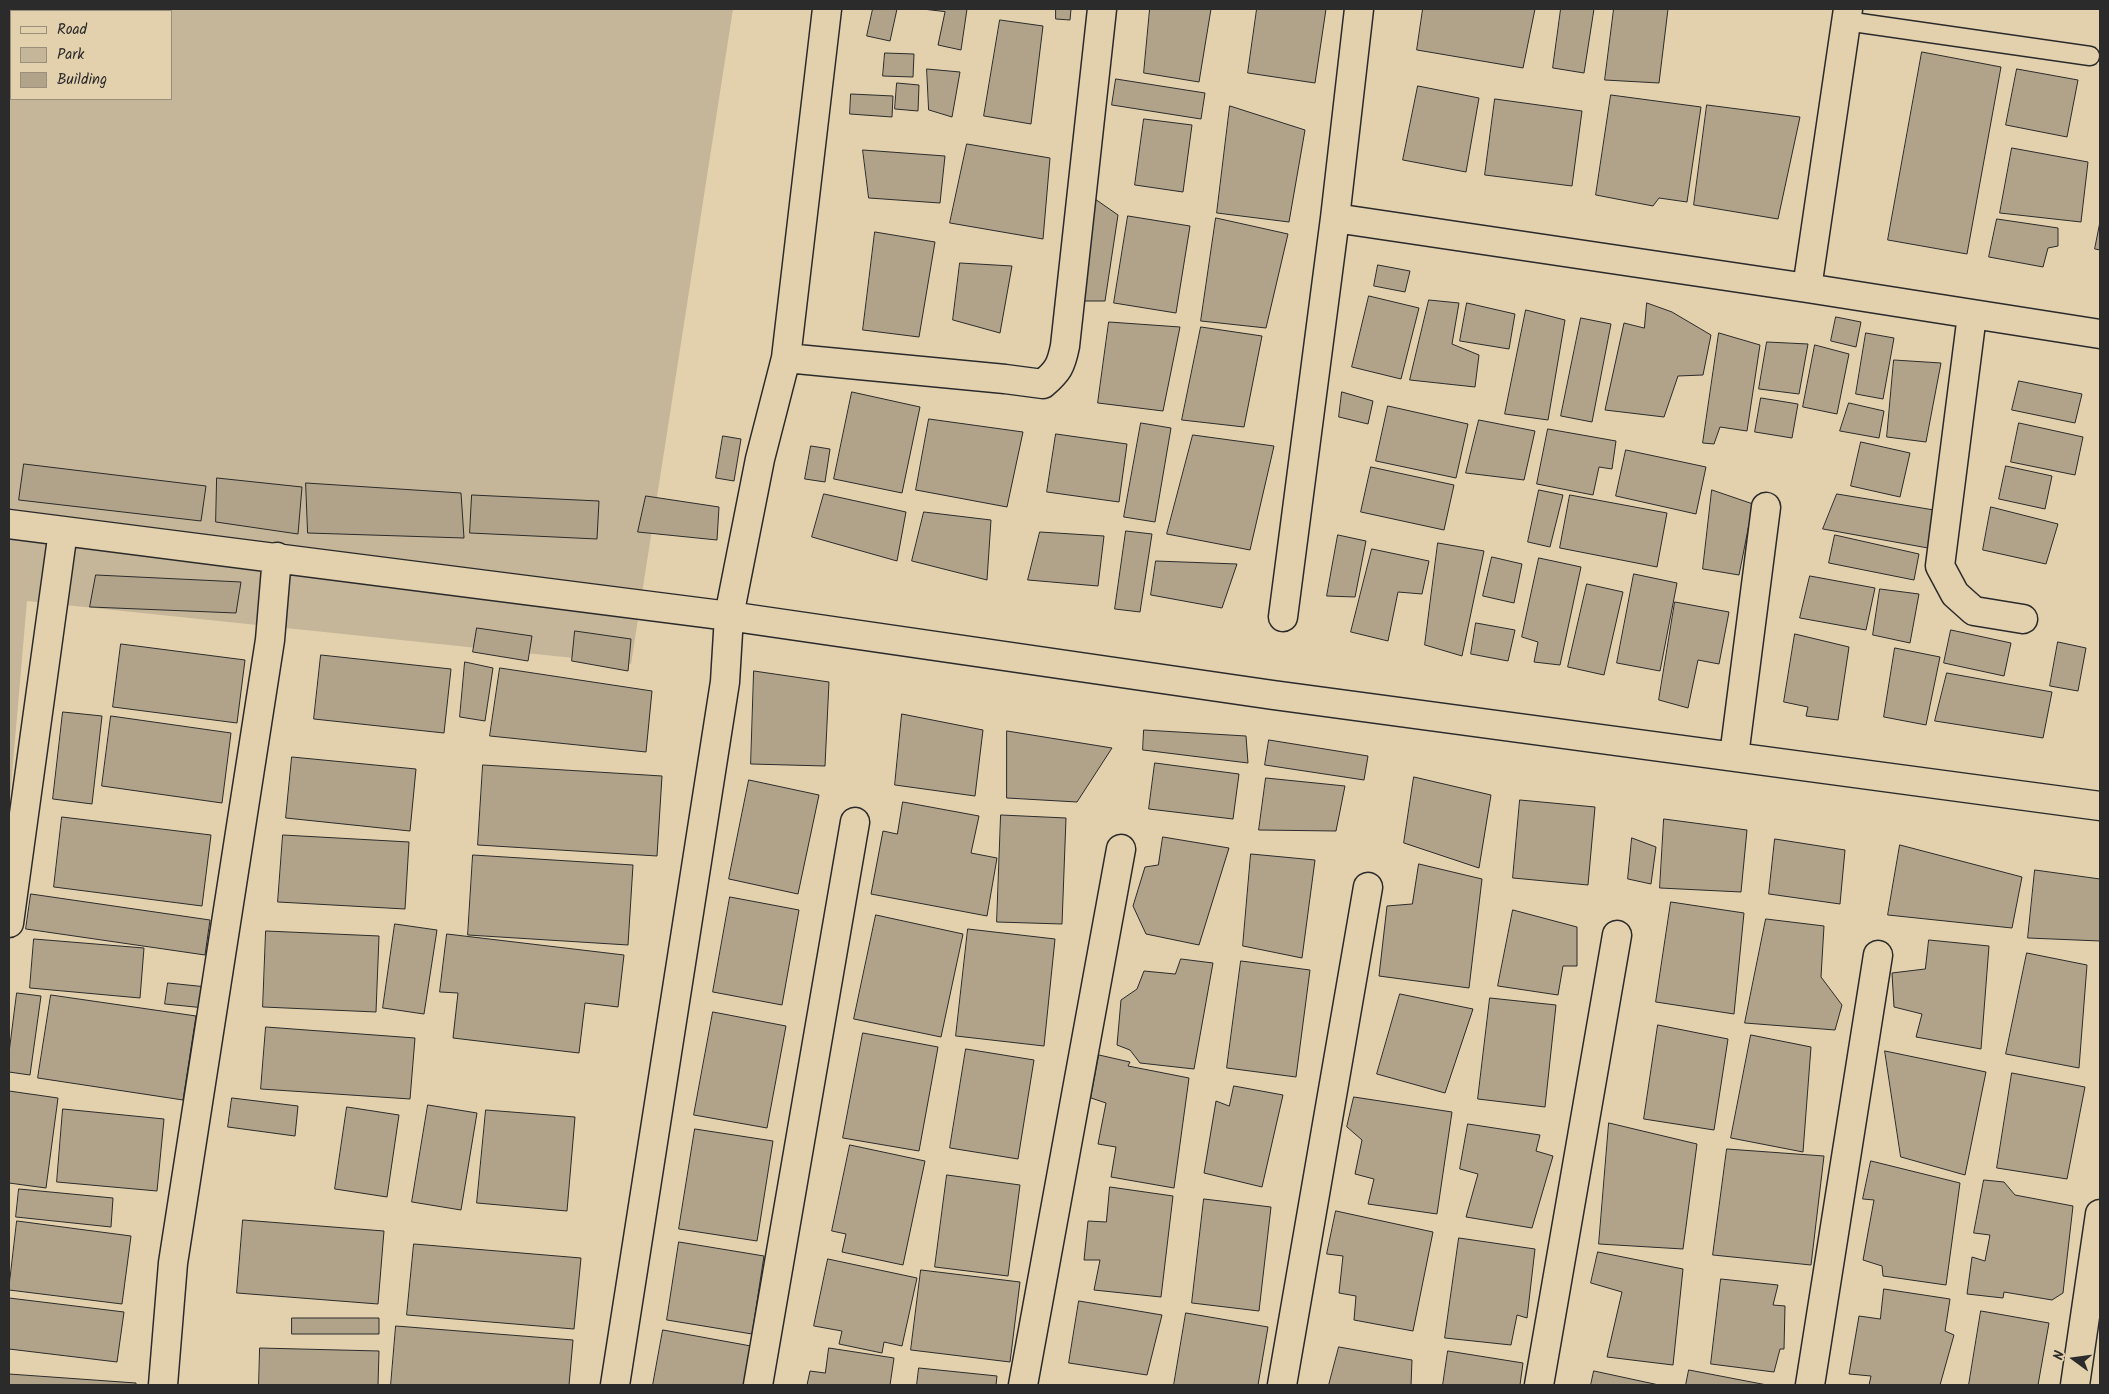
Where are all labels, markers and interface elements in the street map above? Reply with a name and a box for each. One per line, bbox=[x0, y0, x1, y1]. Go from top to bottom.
legend bbox=[10, 10, 172, 100]
text: Road bbox=[57, 18, 87, 42]
text: Park bbox=[57, 43, 84, 67]
text: Building bbox=[57, 68, 107, 92]
north arrow bbox=[2049, 1334, 2099, 1384]
text: N bbox=[2048, 1348, 2071, 1362]

